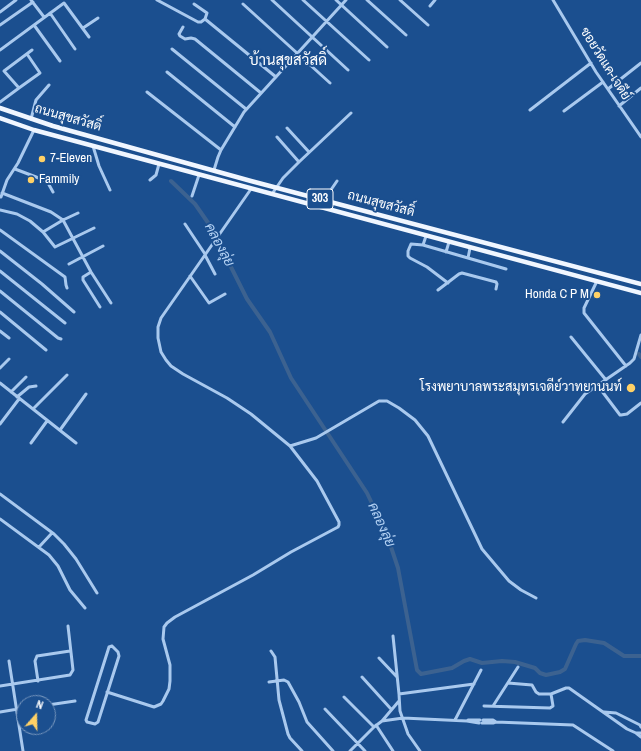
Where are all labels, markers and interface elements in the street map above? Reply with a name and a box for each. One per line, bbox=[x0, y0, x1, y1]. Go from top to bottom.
street label: ซอยวัดแค-เจดีย์ bbox=[576, 25, 634, 103]
district label: บ้านสุขสวัสดิ์ bbox=[249, 52, 327, 70]
street label: ถนนสุขสวัสดิ์ bbox=[33, 101, 103, 135]
place label: 7-Eleven bbox=[50, 151, 92, 167]
marker: 7-Eleven bbox=[37, 154, 47, 164]
place label: Fammily bbox=[39, 172, 79, 188]
marker: Fammily bbox=[26, 175, 36, 185]
street label: ถนนสุขสวัสดิ์ bbox=[346, 188, 416, 220]
road number: 303 bbox=[307, 189, 333, 209]
water label: คลองลุ่ย bbox=[200, 220, 238, 270]
place label: Honda C P M bbox=[525, 287, 589, 303]
marker: Honda C P M bbox=[592, 290, 602, 300]
place label: โรงพยาบาลพระสมุทรเจดีย์วาทยานนท์ bbox=[420, 380, 622, 396]
marker: โรงพยาบาลพระสมุทรเจดีย์วาทยานนท์ bbox=[625, 382, 637, 394]
water label: คลองลุ่ย bbox=[364, 500, 398, 550]
north arrow bbox=[16, 695, 56, 735]
text: N bbox=[34, 697, 45, 712]

